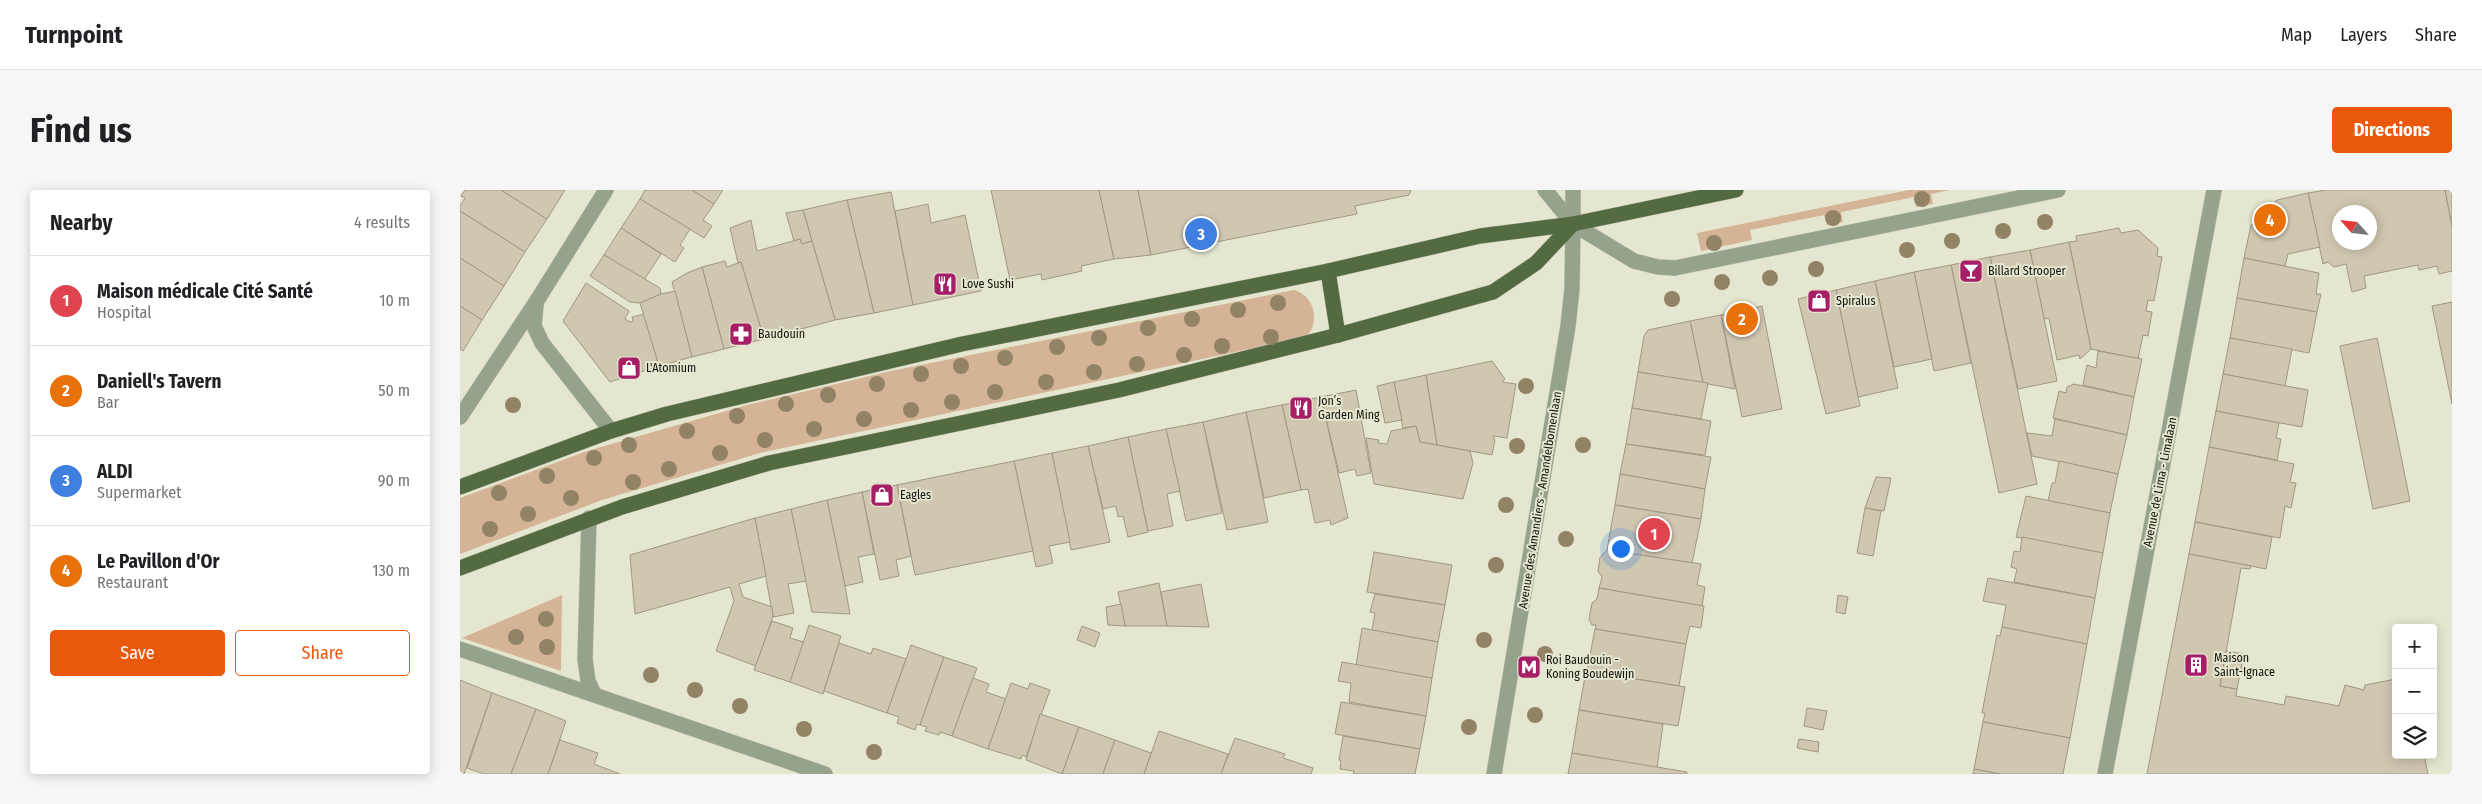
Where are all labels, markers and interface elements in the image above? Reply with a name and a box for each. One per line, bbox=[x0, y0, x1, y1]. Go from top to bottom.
text: Turnpoint bbox=[25, 21, 123, 49]
text: Map bbox=[2281, 24, 2312, 46]
text: Layers bbox=[2340, 24, 2387, 46]
text: Share bbox=[2415, 24, 2457, 46]
button: Directions bbox=[2332, 107, 2452, 153]
text: Find us bbox=[30, 109, 132, 151]
pin: 4 bbox=[2254, 201, 2286, 239]
north arrow bbox=[2332, 205, 2377, 250]
text: Nearby bbox=[50, 210, 112, 236]
text: 4 results bbox=[354, 213, 410, 232]
pin: 3 bbox=[1185, 215, 1217, 253]
bar icon: Billard Strooper bbox=[1958, 258, 1984, 284]
place label: Billard Strooper bbox=[1988, 264, 2067, 278]
restaurant icon: Love Sushi bbox=[932, 271, 958, 297]
place label: Love Sushi bbox=[962, 277, 1014, 291]
text: Maison médicale Cité Santé bbox=[97, 280, 313, 303]
shop icon: Spiralus bbox=[1806, 288, 1832, 314]
text: 1 bbox=[63, 291, 69, 310]
text: 10 m bbox=[379, 291, 410, 310]
place label: Spiralus bbox=[1836, 294, 1876, 308]
pin: 2 bbox=[1726, 300, 1758, 338]
text: Hospital bbox=[97, 303, 152, 322]
pharmacy icon: Baudouin bbox=[728, 321, 754, 347]
place label: Baudouin bbox=[758, 327, 805, 341]
shop icon: L'Atomium bbox=[616, 355, 642, 381]
place label: L'Atomium bbox=[646, 361, 696, 375]
text: Daniell's Tavern bbox=[97, 370, 221, 393]
text: 2 bbox=[62, 381, 70, 400]
text: 50 m bbox=[378, 381, 410, 400]
street label: Avenue des Amandiers - Amandelbomenlaan bbox=[1516, 390, 1564, 610]
text: Bar bbox=[97, 393, 119, 412]
place label: Jon’s Garden Ming bbox=[1318, 394, 1380, 422]
restaurant icon: Jon’s Garden Ming bbox=[1288, 395, 1314, 421]
street label: Avenue de Lima - Limalaan bbox=[2141, 416, 2179, 548]
text: ALDI bbox=[97, 460, 133, 483]
text: 3 bbox=[62, 471, 70, 490]
text: 90 m bbox=[378, 471, 410, 490]
shop icon: Eagles bbox=[869, 482, 895, 508]
text: Supermarket bbox=[97, 483, 181, 502]
place label: Eagles bbox=[900, 488, 931, 502]
pin: 1 bbox=[1638, 515, 1670, 553]
your location bbox=[1608, 536, 1634, 562]
text: Le Pavillon d'Or bbox=[97, 550, 219, 573]
text: 4 bbox=[62, 561, 70, 580]
text: 130 m bbox=[372, 561, 410, 580]
text: Restaurant bbox=[97, 573, 168, 592]
map controls bbox=[2392, 624, 2437, 759]
button: + bbox=[2392, 624, 2437, 669]
button: Save bbox=[50, 630, 225, 676]
button: Share bbox=[235, 630, 410, 676]
place label: Maison Saint-Ignace bbox=[2214, 651, 2275, 679]
building icon: Maison Saint-Ignace bbox=[2183, 652, 2209, 678]
place label: Roi Baudouin - Koning Boudewijn bbox=[1546, 653, 1634, 681]
metro station icon: Roi Baudouin - Koning Boudewijn bbox=[1516, 654, 1542, 680]
button: − bbox=[2392, 669, 2437, 714]
button: layers bbox=[2392, 714, 2437, 759]

